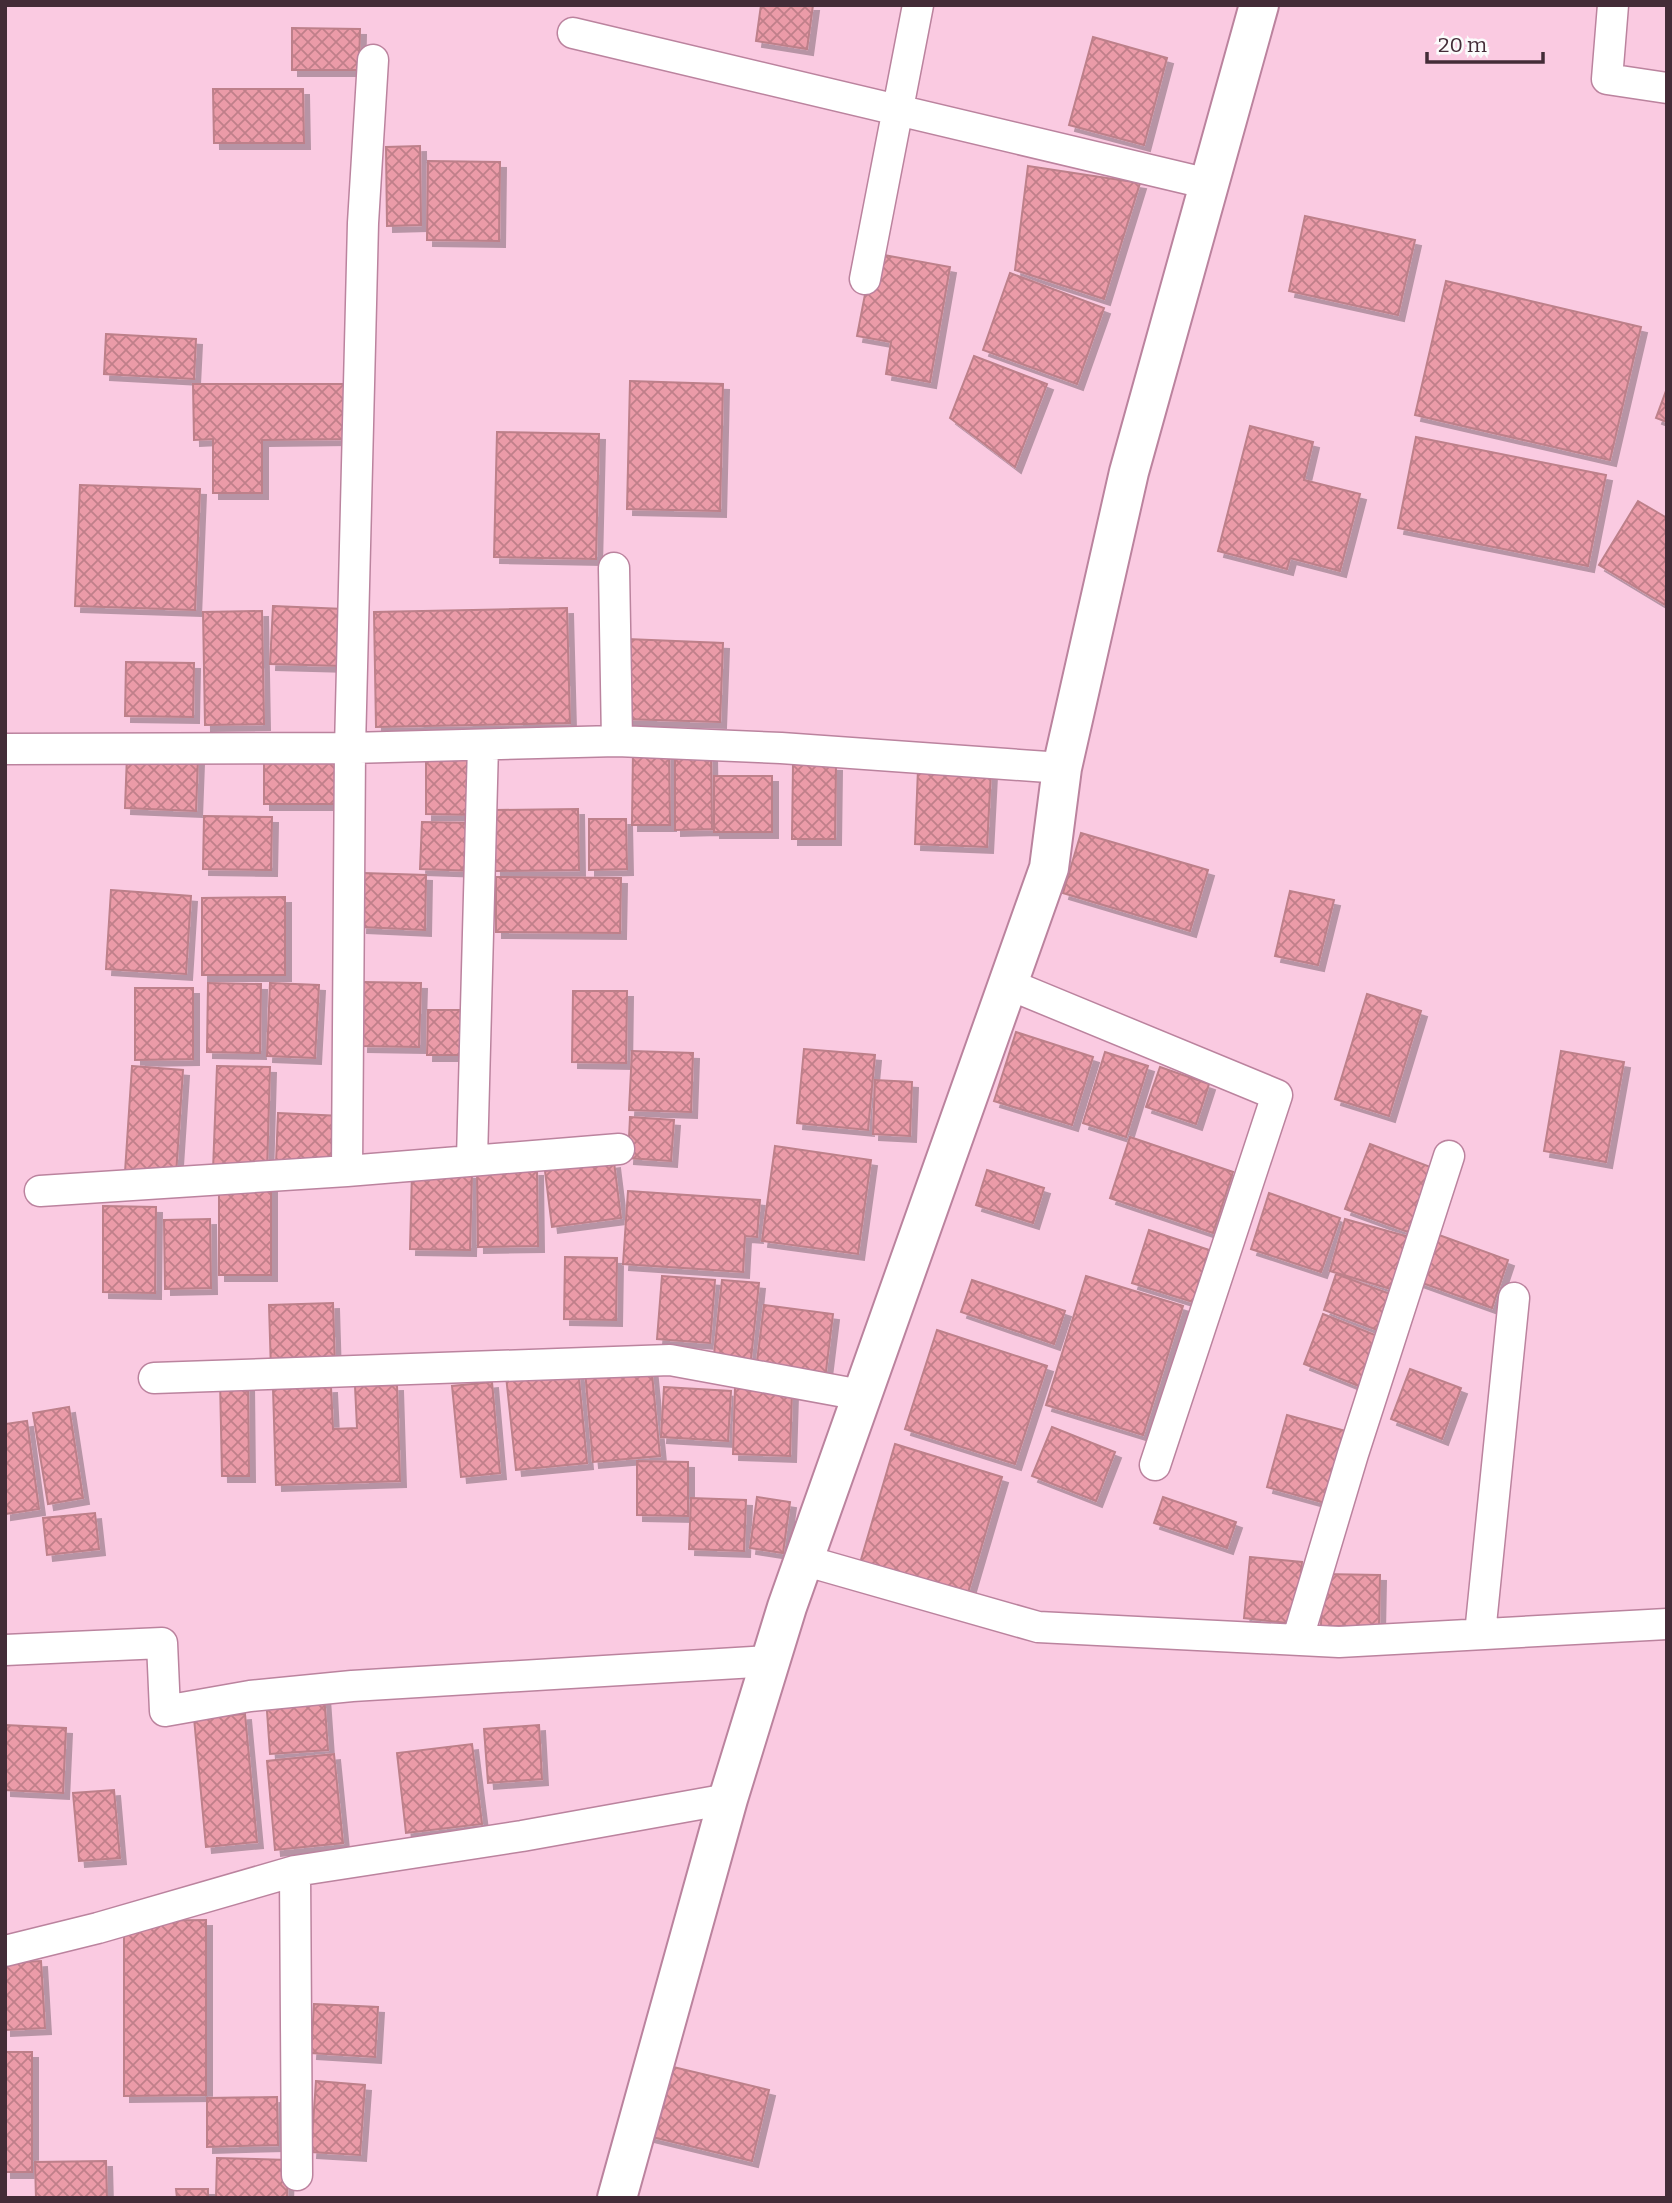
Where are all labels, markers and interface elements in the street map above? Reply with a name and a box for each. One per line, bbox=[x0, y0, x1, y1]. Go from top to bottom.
scale bar bbox=[1427, 21, 1542, 65]
text: 20 m bbox=[1438, 32, 1487, 58]

